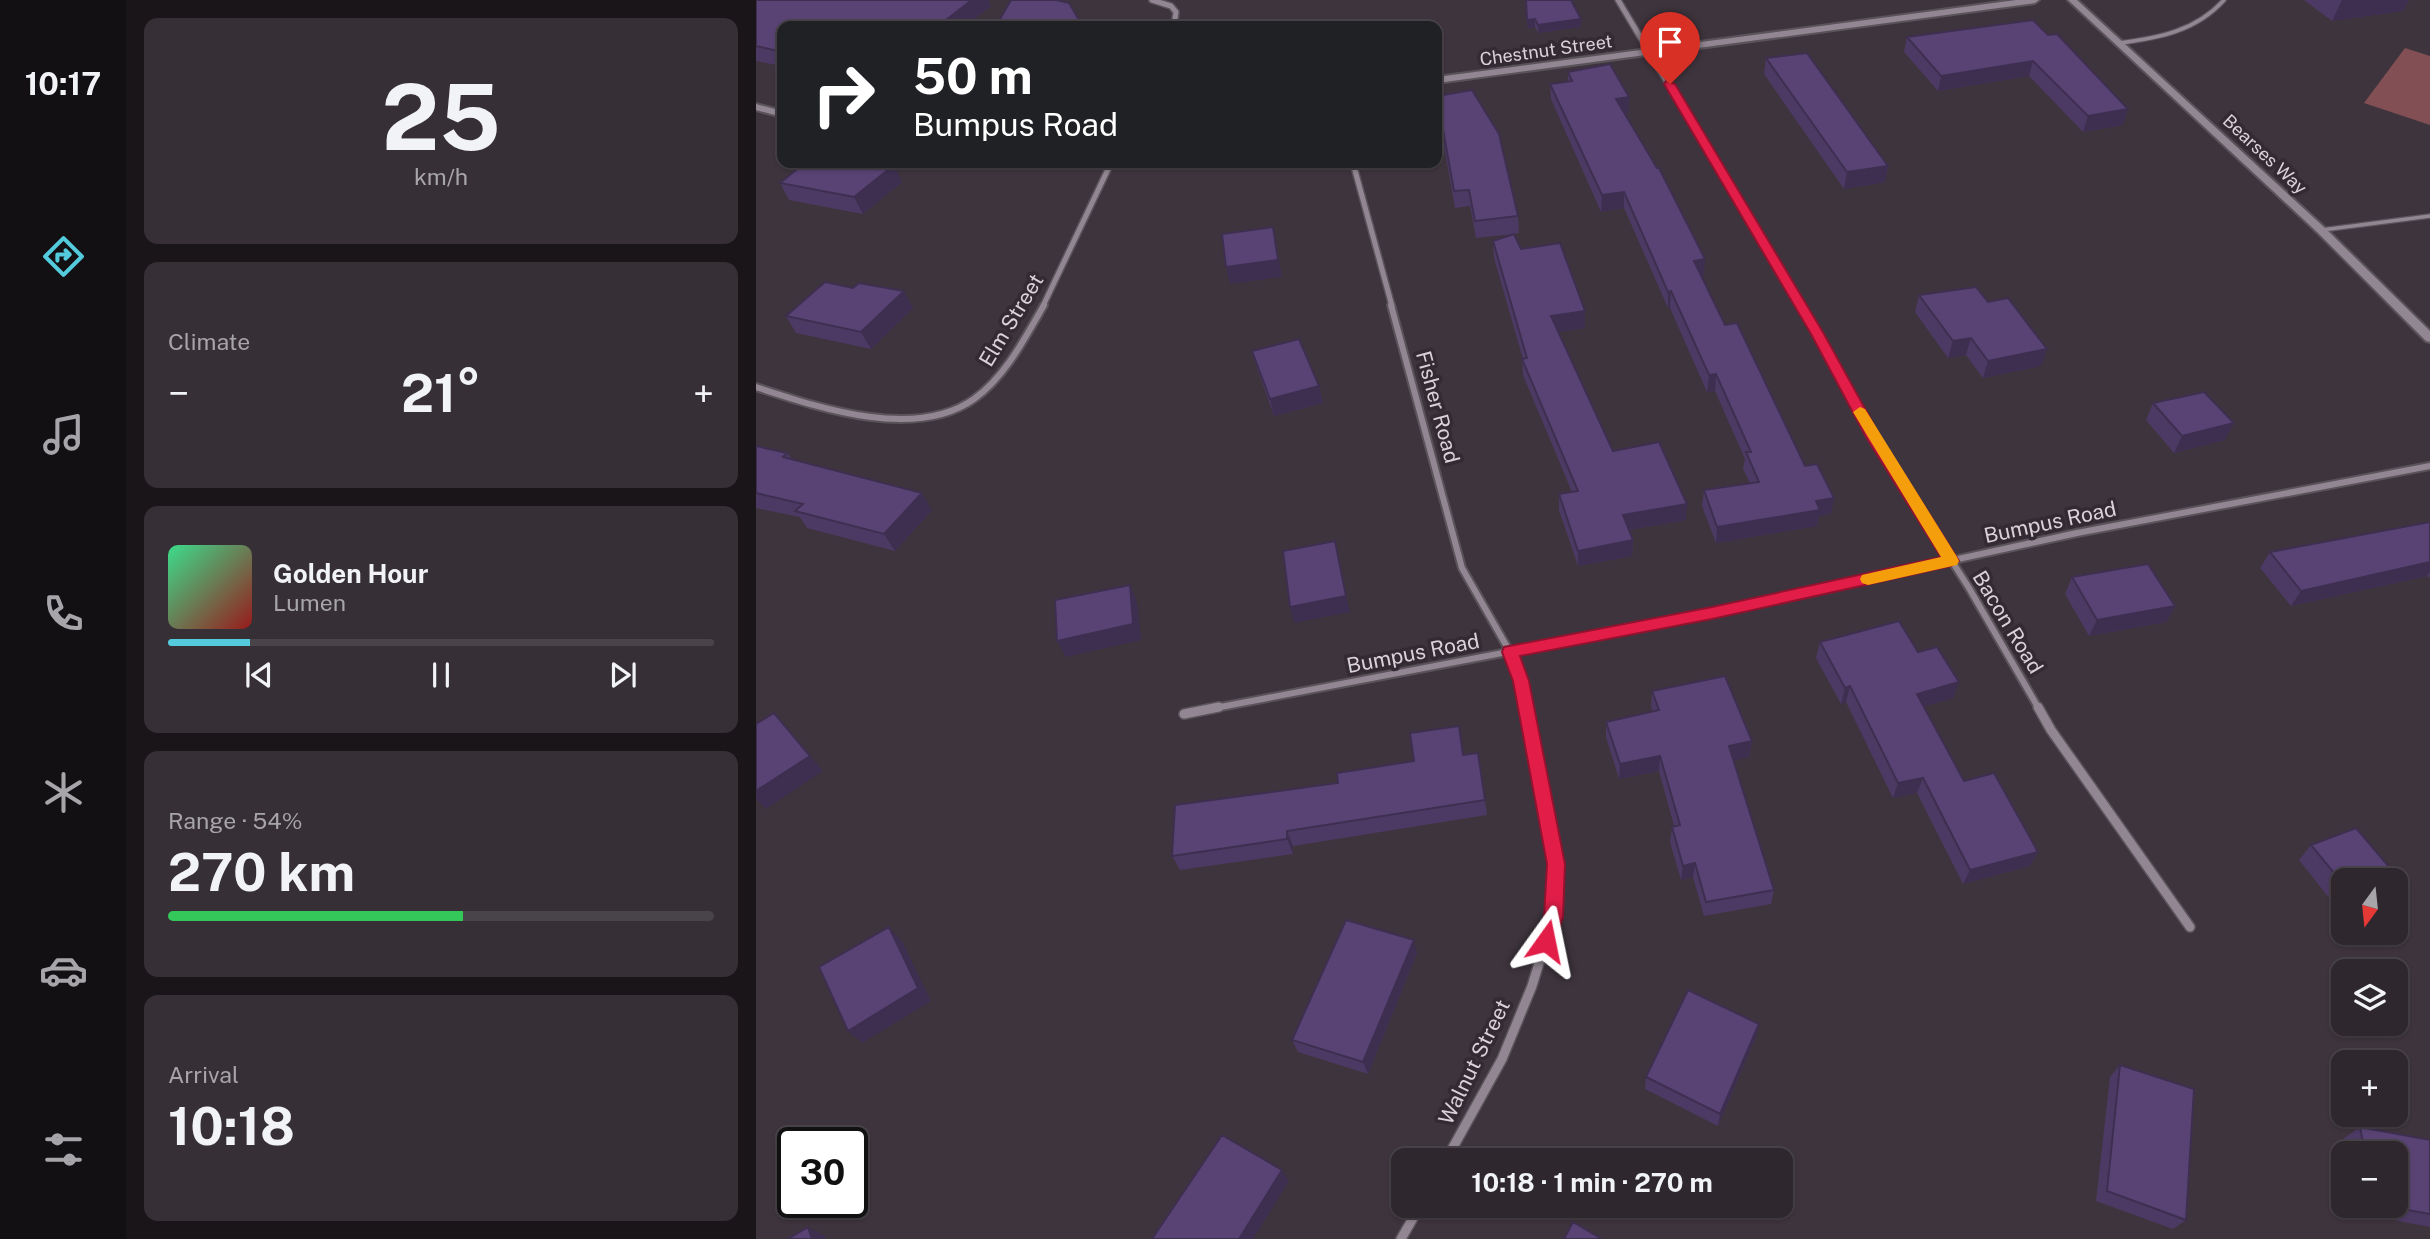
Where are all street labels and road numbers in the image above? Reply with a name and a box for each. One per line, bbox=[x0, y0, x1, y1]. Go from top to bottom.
street label: Chestnut Street bbox=[1478, 30, 1614, 70]
street label: Bearses Way bbox=[2219, 110, 2312, 198]
street label: Elm Street bbox=[974, 269, 1048, 371]
street label: Fisher Road bbox=[1411, 348, 1465, 466]
street label: Bumpus Road bbox=[1982, 496, 2118, 548]
street label: Bacon Road bbox=[1967, 566, 2049, 678]
street label: Bumpus Road bbox=[1345, 628, 1481, 678]
street label: Walnut Street bbox=[1433, 995, 1515, 1129]

